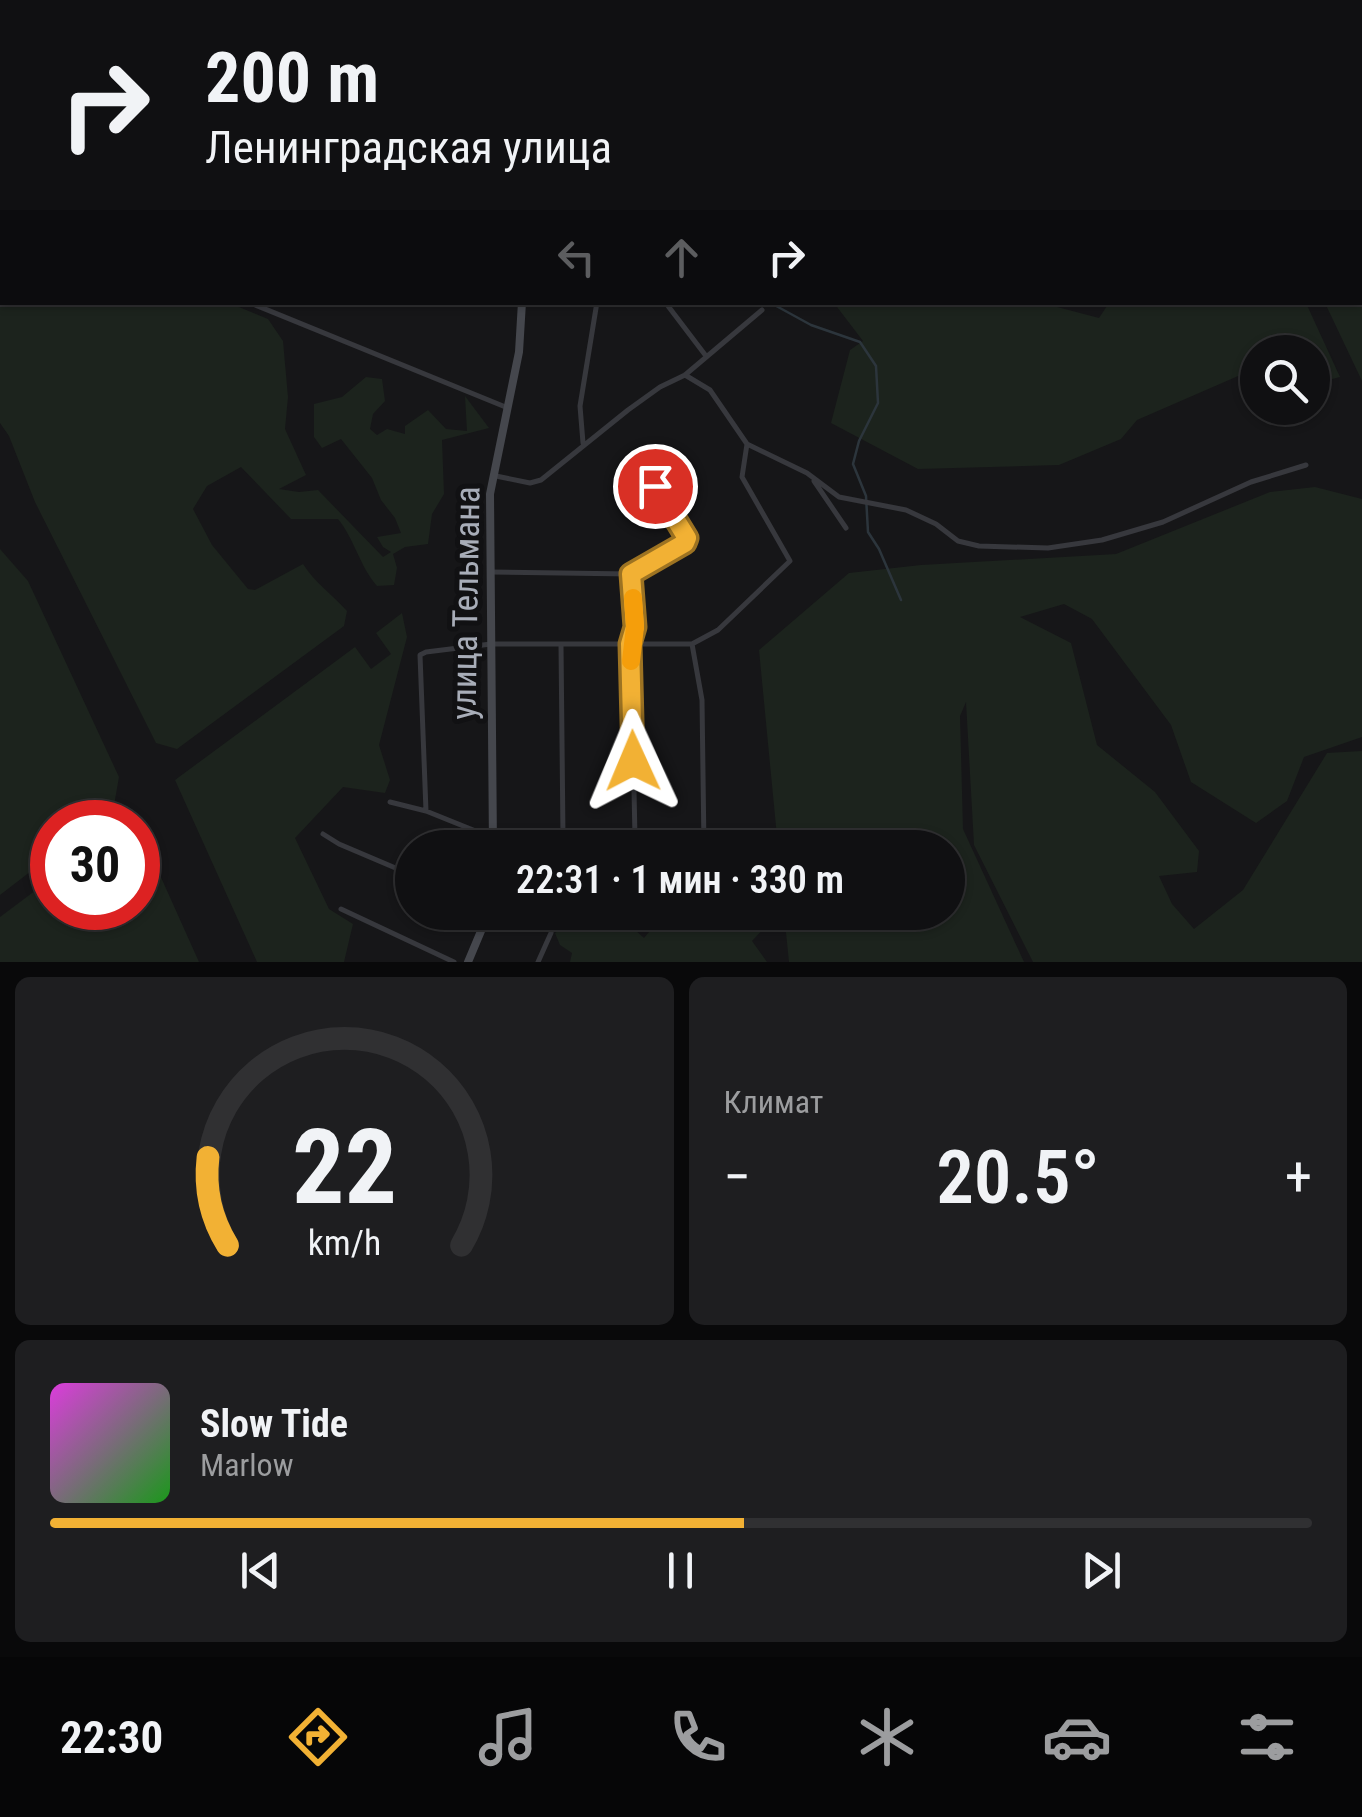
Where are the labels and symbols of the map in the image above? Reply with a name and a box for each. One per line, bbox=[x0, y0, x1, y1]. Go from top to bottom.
pin bbox=[613, 444, 698, 529]
street label: улица Тельмана bbox=[443, 486, 489, 720]
position arrow bbox=[581, 709, 685, 813]
speed limit sign: 30 bbox=[30, 800, 160, 930]

